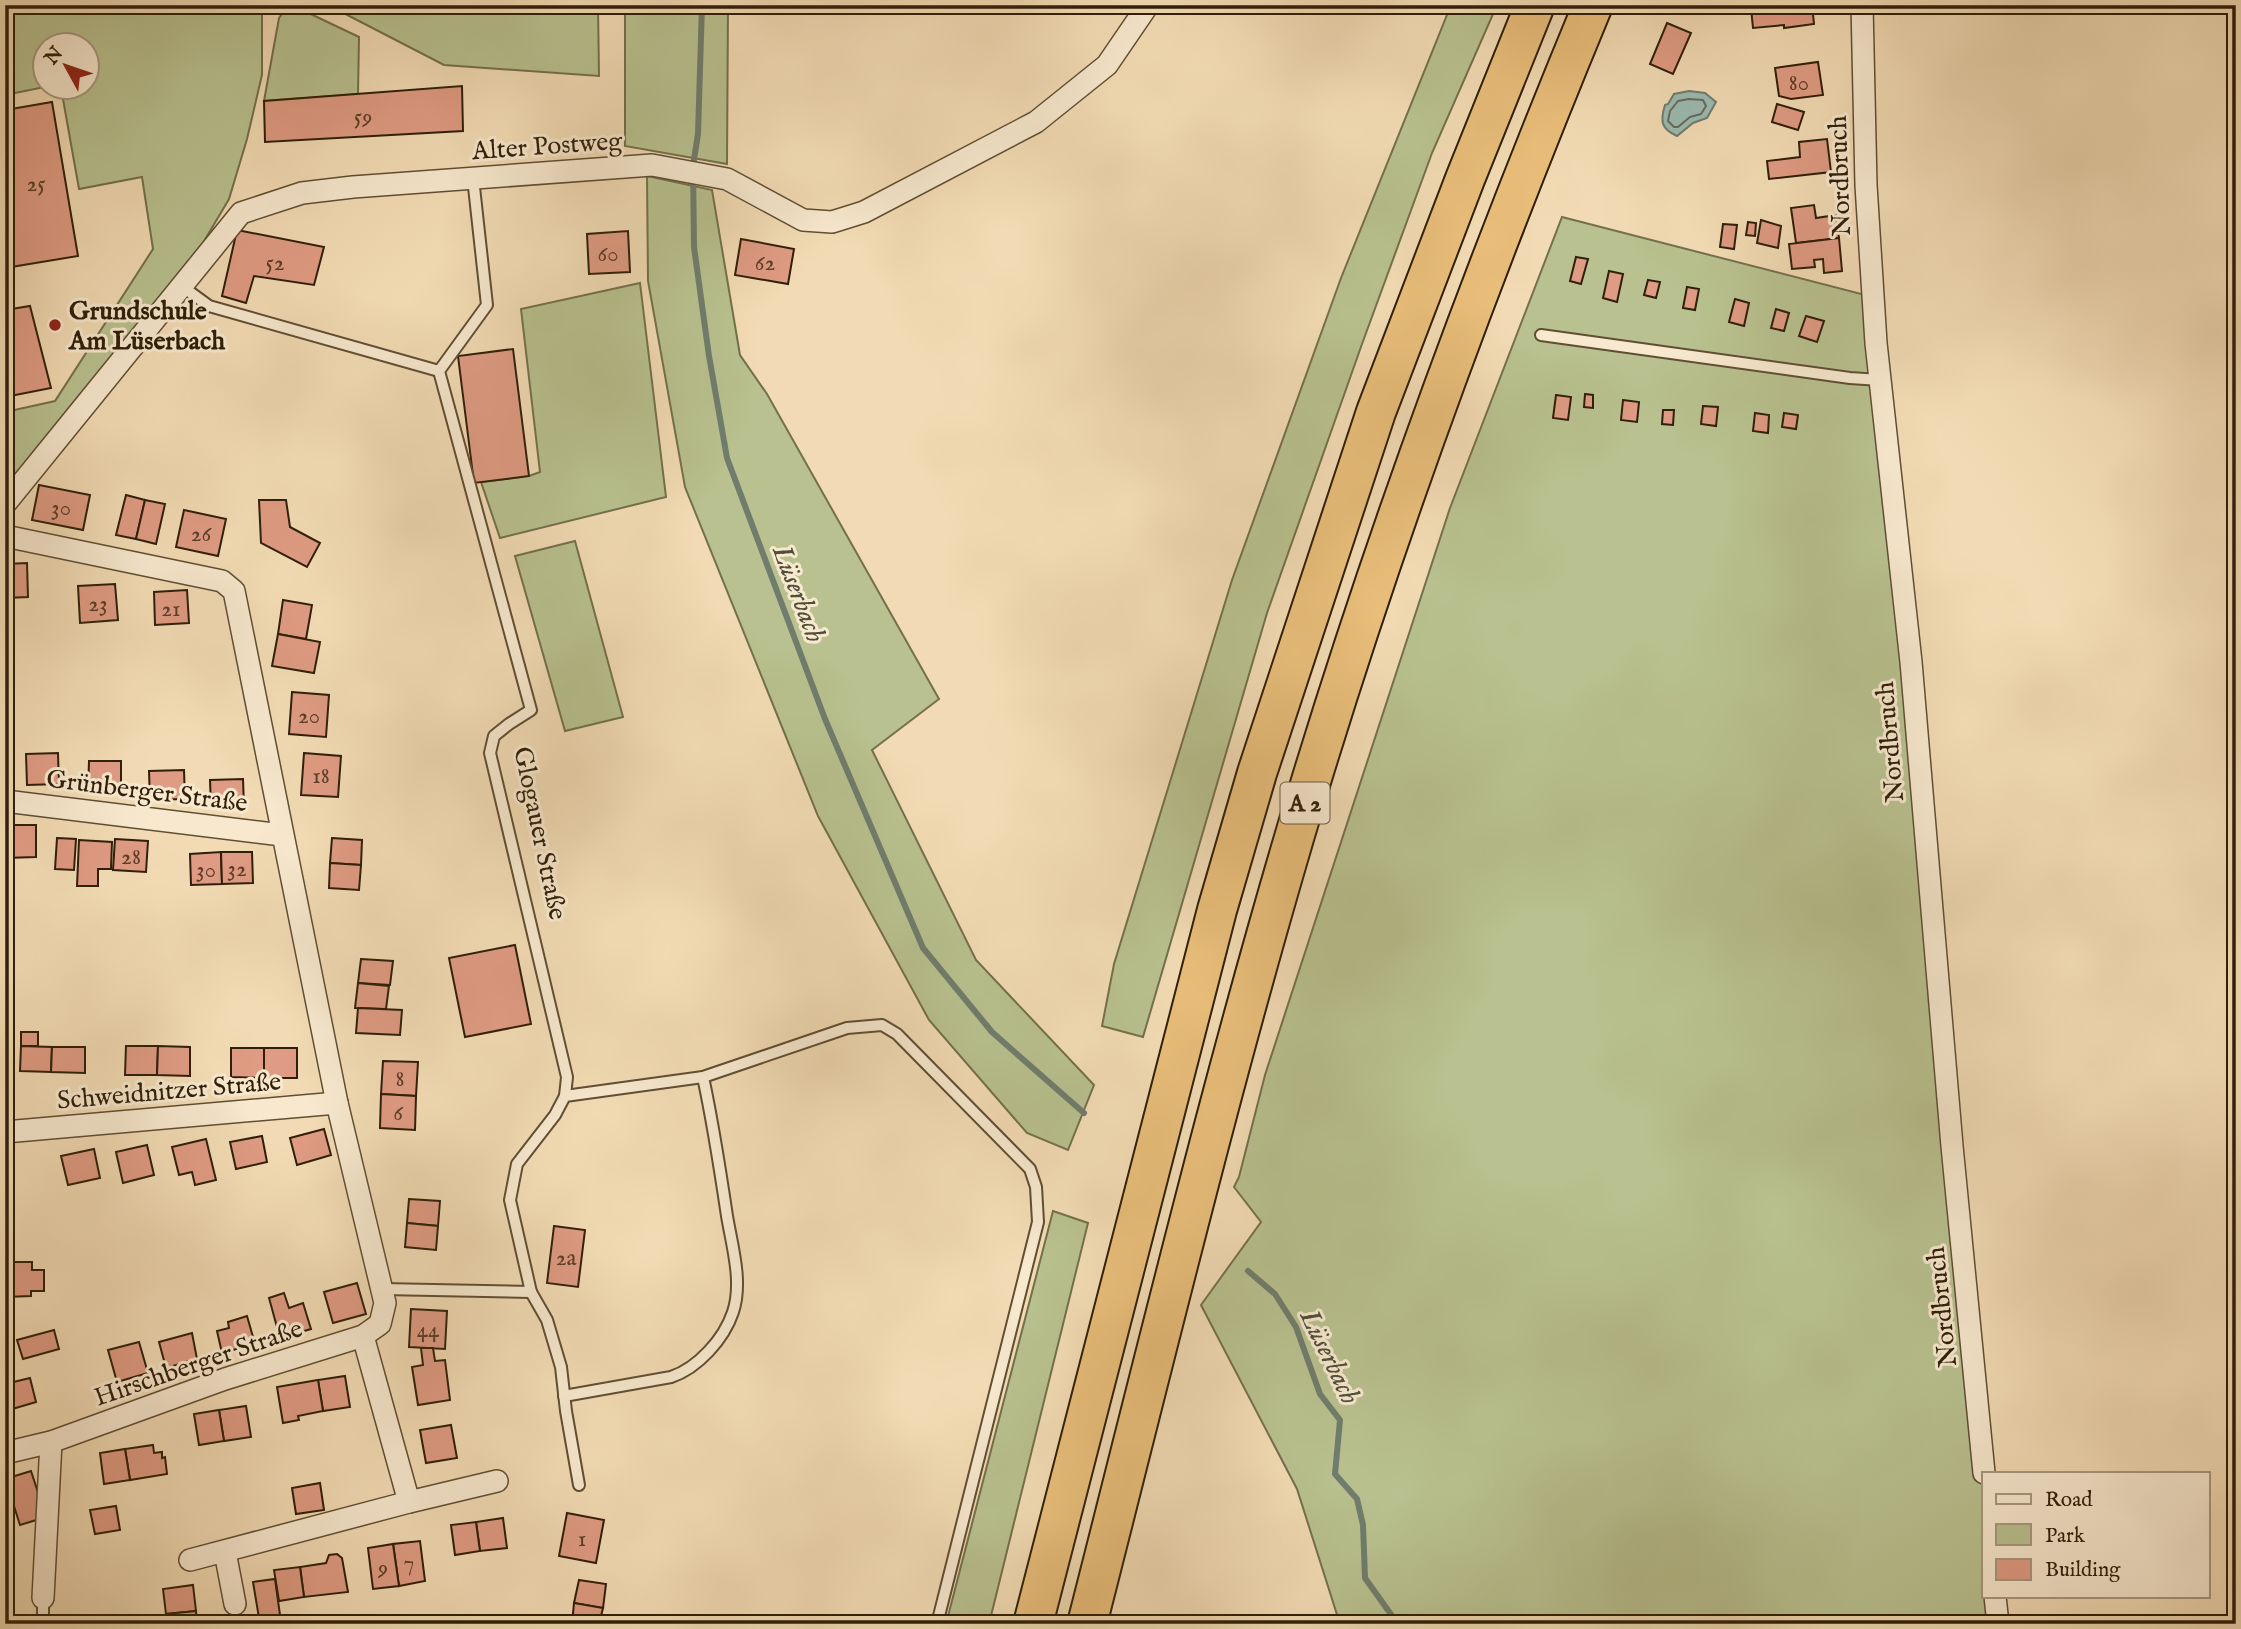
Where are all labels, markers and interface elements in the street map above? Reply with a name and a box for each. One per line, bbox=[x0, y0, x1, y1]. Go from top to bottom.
north arrow bbox=[32, 32, 102, 102]
text: N bbox=[39, 42, 69, 71]
house number: 80 bbox=[1789, 69, 1809, 98]
house number: 59 bbox=[354, 103, 372, 132]
street label: Nordbruch bbox=[1822, 115, 1859, 237]
street label: Alter Postweg bbox=[470, 125, 624, 168]
house number: 25 bbox=[26, 170, 46, 199]
house number: 60 bbox=[597, 240, 619, 269]
house number: 52 bbox=[265, 249, 285, 278]
house number: 62 bbox=[755, 249, 775, 278]
place label: Grundschule Am Lüserbach bbox=[68, 295, 226, 358]
marker: Grundschule Am Lüserbach bbox=[47, 317, 63, 333]
house number: 30 bbox=[51, 494, 71, 523]
house number: 26 bbox=[191, 520, 213, 549]
water label: Lüserbach bbox=[763, 539, 832, 648]
house number: 23 bbox=[88, 590, 108, 619]
house number: 21 bbox=[161, 595, 181, 624]
street label: Nordbruch bbox=[1869, 680, 1912, 804]
house number: 20 bbox=[298, 702, 320, 731]
street label: Glogauer Straße bbox=[505, 744, 574, 923]
house number: 18 bbox=[312, 762, 330, 791]
street label: Grünberger Straße bbox=[44, 763, 249, 820]
road number: A 2 bbox=[1280, 782, 1330, 824]
house number: 28 bbox=[121, 843, 141, 872]
house number: 32 bbox=[227, 855, 247, 884]
house number: 30 bbox=[196, 856, 216, 885]
street label: Schweidnitzer Straße bbox=[56, 1065, 283, 1118]
house number: 8 bbox=[395, 1065, 405, 1094]
house number: 6 bbox=[393, 1099, 404, 1128]
house number: 2a bbox=[556, 1244, 576, 1273]
street label: Nordbruch bbox=[1920, 1245, 1965, 1369]
water label: Lüserbach bbox=[1290, 1303, 1367, 1411]
street label: Hirschberger Straße bbox=[90, 1312, 307, 1415]
house number: 44 bbox=[417, 1316, 440, 1345]
legend bbox=[1982, 1472, 2210, 1598]
text: Road bbox=[2045, 1487, 2093, 1514]
text: Park bbox=[2045, 1523, 2086, 1550]
house number: 1 bbox=[578, 1525, 586, 1554]
house number: 7 bbox=[404, 1549, 414, 1578]
house number: 9 bbox=[377, 1554, 388, 1583]
text: Building bbox=[2045, 1557, 2121, 1584]

